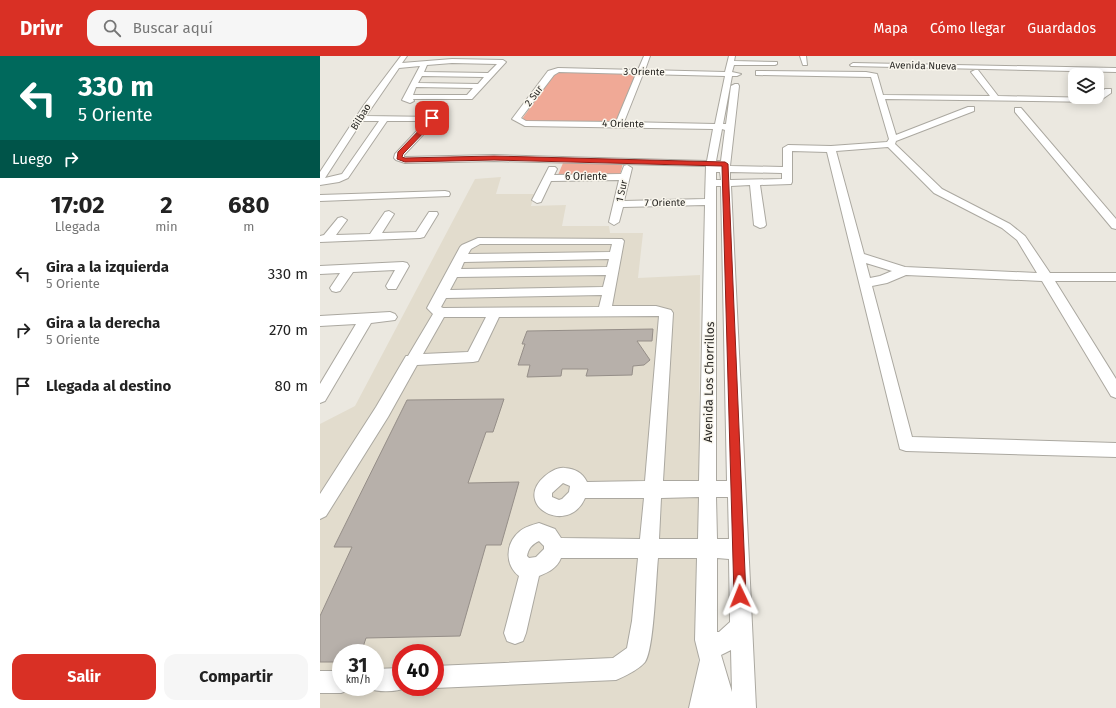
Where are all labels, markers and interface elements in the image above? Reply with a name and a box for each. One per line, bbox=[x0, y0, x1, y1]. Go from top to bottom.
search box bbox=[87, 10, 367, 46]
text: Drivr bbox=[20, 17, 63, 40]
icon: search bbox=[101, 17, 123, 39]
text: Buscar aquí bbox=[133, 19, 213, 37]
text: Mapa bbox=[874, 20, 908, 37]
text: Cómo llegar bbox=[930, 20, 1005, 37]
text: Guardados bbox=[1027, 20, 1096, 37]
street label: Avenida Nueva bbox=[889, 59, 957, 73]
street label: 3 Oriente bbox=[623, 66, 665, 78]
map controls bbox=[1068, 68, 1104, 104]
button: layers bbox=[1068, 68, 1104, 104]
text: 330 m bbox=[78, 70, 154, 103]
icon: left bbox=[12, 72, 64, 124]
street label: 2 Sur bbox=[522, 83, 546, 109]
street label: Bilbao bbox=[348, 101, 374, 132]
pin bbox=[415, 101, 449, 135]
text: 5 Oriente bbox=[78, 104, 153, 126]
icon: arrive bbox=[421, 107, 443, 129]
street label: 4 Oriente bbox=[602, 118, 644, 130]
icon: right bbox=[60, 148, 82, 170]
text: Luego bbox=[12, 150, 52, 168]
street label: 6 Oriente bbox=[565, 171, 607, 183]
street label: 1 Sur bbox=[614, 179, 630, 203]
text: 17:02 bbox=[50, 191, 105, 219]
text: 2 bbox=[160, 191, 173, 219]
text: 680 bbox=[228, 191, 270, 219]
street label: 7 Oriente bbox=[644, 197, 686, 209]
text: Llegada bbox=[55, 219, 100, 234]
text: min bbox=[155, 219, 178, 234]
text: m bbox=[243, 219, 254, 234]
text: Gira a la izquierda bbox=[46, 258, 169, 276]
icon: left bbox=[12, 263, 34, 285]
text: 330 m bbox=[268, 265, 308, 283]
text: 5 Oriente bbox=[46, 276, 100, 291]
text: Gira a la derecha bbox=[46, 314, 160, 332]
icon: right bbox=[12, 319, 34, 341]
text: 270 m bbox=[269, 321, 308, 339]
street label: Avenida Los Chorrillos bbox=[701, 321, 717, 443]
text: 5 Oriente bbox=[46, 332, 100, 347]
icon: arrive bbox=[12, 375, 34, 397]
text: Llegada al destino bbox=[46, 377, 171, 395]
text: 80 m bbox=[275, 377, 308, 395]
position arrow bbox=[719, 575, 761, 617]
speed limit sign: 40 bbox=[392, 644, 444, 696]
text: 31 bbox=[348, 653, 368, 677]
button: Salir bbox=[12, 654, 156, 700]
button: Compartir bbox=[164, 654, 308, 700]
text: km/h bbox=[346, 674, 370, 686]

